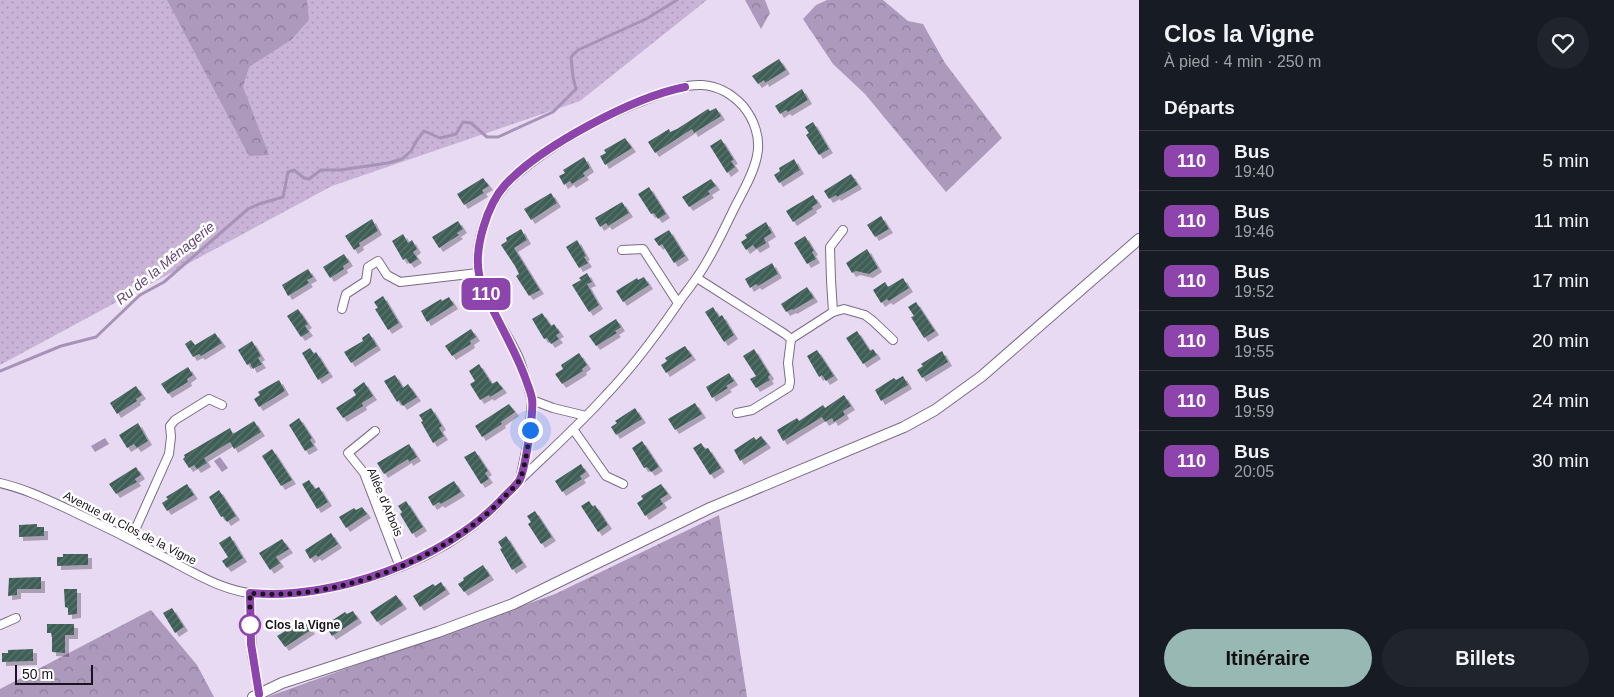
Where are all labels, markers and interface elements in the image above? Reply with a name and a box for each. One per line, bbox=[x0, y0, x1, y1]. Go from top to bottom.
button: heart bbox=[1537, 17, 1589, 69]
text: Clos la Vigne bbox=[1164, 20, 1314, 47]
text: À pied · 4 min · 250 m bbox=[1164, 53, 1321, 70]
text: Départs bbox=[1164, 97, 1235, 118]
text: Bus bbox=[1234, 141, 1270, 162]
text: 5 min bbox=[1543, 150, 1589, 171]
text: 110 bbox=[1177, 151, 1206, 171]
text: 19:40 bbox=[1234, 163, 1274, 180]
text: Bus bbox=[1234, 201, 1270, 222]
text: 11 min bbox=[1533, 210, 1589, 231]
text: 110 bbox=[1177, 211, 1206, 231]
water label: Ru de la Ménagerie bbox=[112, 218, 218, 308]
text: 19:46 bbox=[1234, 223, 1274, 240]
text: Bus bbox=[1234, 261, 1270, 282]
text: 17 min bbox=[1532, 270, 1589, 291]
text: 110 bbox=[1177, 271, 1206, 291]
line badge: 110 bbox=[457, 278, 515, 310]
text: 19:52 bbox=[1234, 283, 1274, 300]
text: 110 bbox=[471, 284, 501, 304]
text: Bus bbox=[1234, 321, 1270, 342]
text: 20 min bbox=[1532, 330, 1589, 351]
text: 110 bbox=[1177, 331, 1206, 351]
text: 19:55 bbox=[1234, 343, 1274, 360]
text: Bus bbox=[1234, 381, 1270, 402]
text: 24 min bbox=[1532, 390, 1589, 411]
text: 110 bbox=[1177, 391, 1206, 411]
text: 19:59 bbox=[1234, 403, 1274, 420]
your location bbox=[518, 418, 543, 443]
text: Bus bbox=[1234, 441, 1270, 462]
text: 30 min bbox=[1532, 450, 1589, 471]
text: 110 bbox=[1177, 451, 1206, 471]
text: 20:05 bbox=[1234, 463, 1274, 480]
street label: Allée d'Arbois bbox=[364, 466, 406, 538]
street label: Avenue du Clos de la Vigne bbox=[61, 488, 199, 568]
marker: Clos la Vigne bbox=[239, 614, 261, 636]
place label: Clos la Vigne bbox=[265, 618, 340, 632]
button: Itinéraire bbox=[1164, 629, 1372, 687]
button: Billets bbox=[1382, 629, 1589, 687]
scale bar bbox=[15, 662, 92, 685]
text: 50 m bbox=[22, 666, 53, 682]

